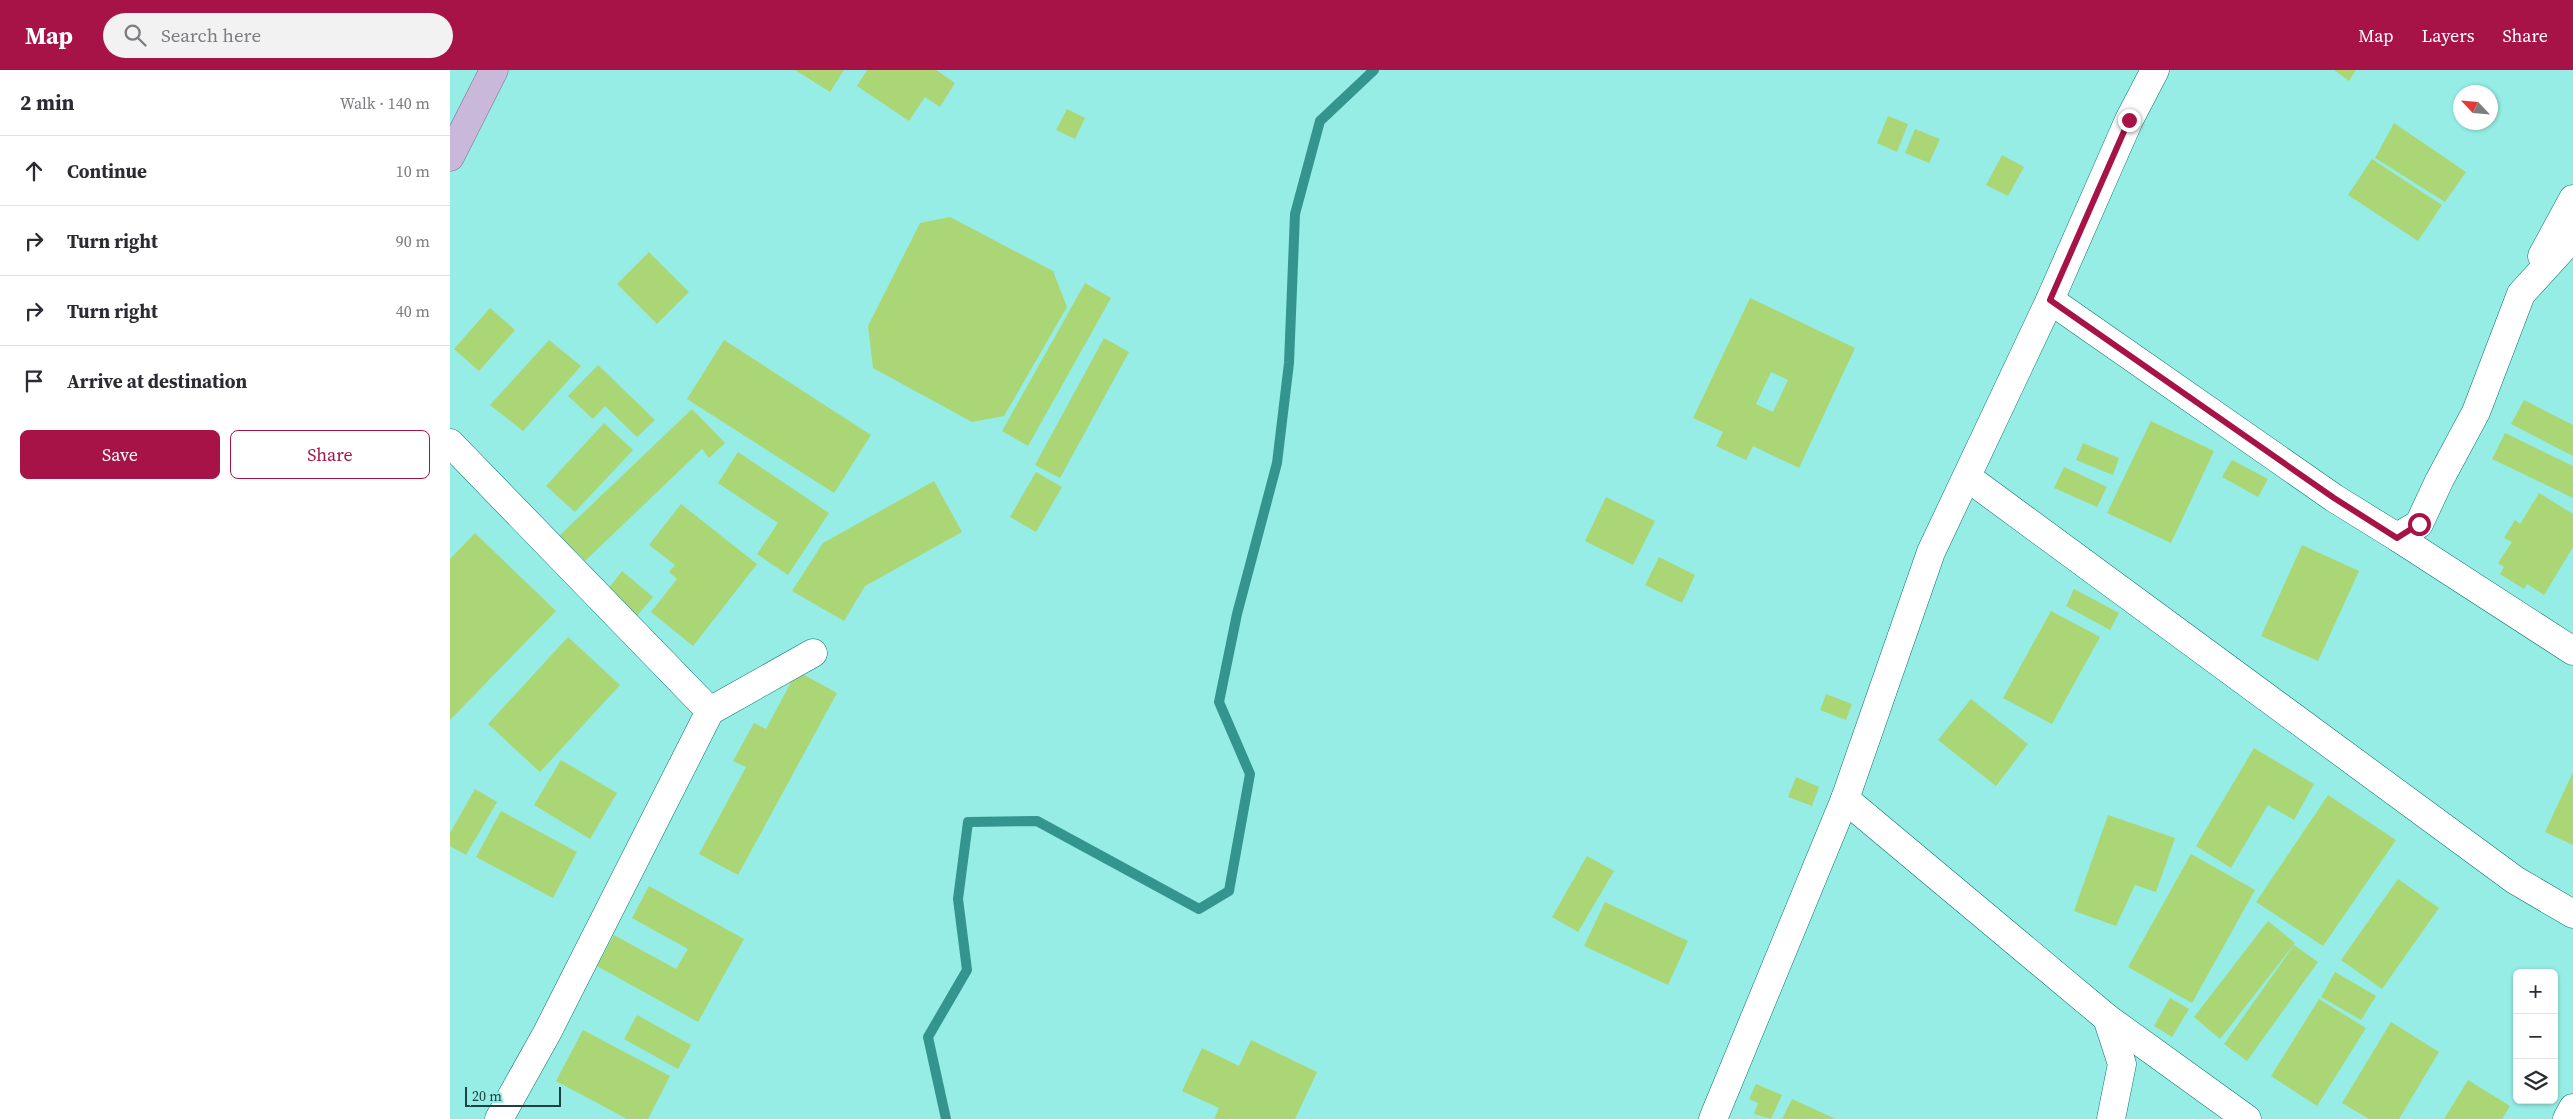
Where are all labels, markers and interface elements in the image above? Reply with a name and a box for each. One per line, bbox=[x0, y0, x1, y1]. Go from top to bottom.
search box bbox=[103, 13, 453, 58]
text: Map bbox=[25, 19, 73, 52]
icon: search bbox=[121, 21, 149, 49]
text: Search here bbox=[161, 22, 261, 48]
text: Map bbox=[2358, 23, 2393, 48]
text: Layers bbox=[2421, 23, 2474, 48]
text: Share bbox=[2502, 23, 2548, 48]
north arrow bbox=[2453, 85, 2498, 130]
text: 2 min bbox=[20, 88, 75, 117]
text: Walk · 140 m bbox=[340, 92, 430, 114]
route end bbox=[2118, 109, 2141, 132]
icon: ahead bbox=[20, 157, 48, 185]
text: Continue bbox=[67, 158, 147, 184]
text: 10 m bbox=[396, 160, 430, 182]
icon: right bbox=[20, 227, 48, 255]
text: Turn right bbox=[67, 228, 158, 254]
text: 90 m bbox=[396, 230, 430, 252]
icon: right bbox=[20, 297, 48, 325]
text: Turn right bbox=[67, 298, 158, 324]
text: 40 m bbox=[396, 300, 430, 322]
icon: arrive bbox=[20, 367, 48, 395]
text: Arrive at destination bbox=[67, 368, 247, 394]
button: Save bbox=[20, 430, 220, 479]
button: Share bbox=[230, 430, 430, 479]
route start bbox=[2408, 513, 2431, 536]
map controls bbox=[2513, 969, 2558, 1104]
button: + bbox=[2513, 969, 2558, 1014]
button: − bbox=[2513, 1014, 2558, 1059]
button: layers bbox=[2513, 1059, 2558, 1104]
scale bar bbox=[465, 1084, 561, 1107]
text: 20 m bbox=[472, 1086, 502, 1106]

